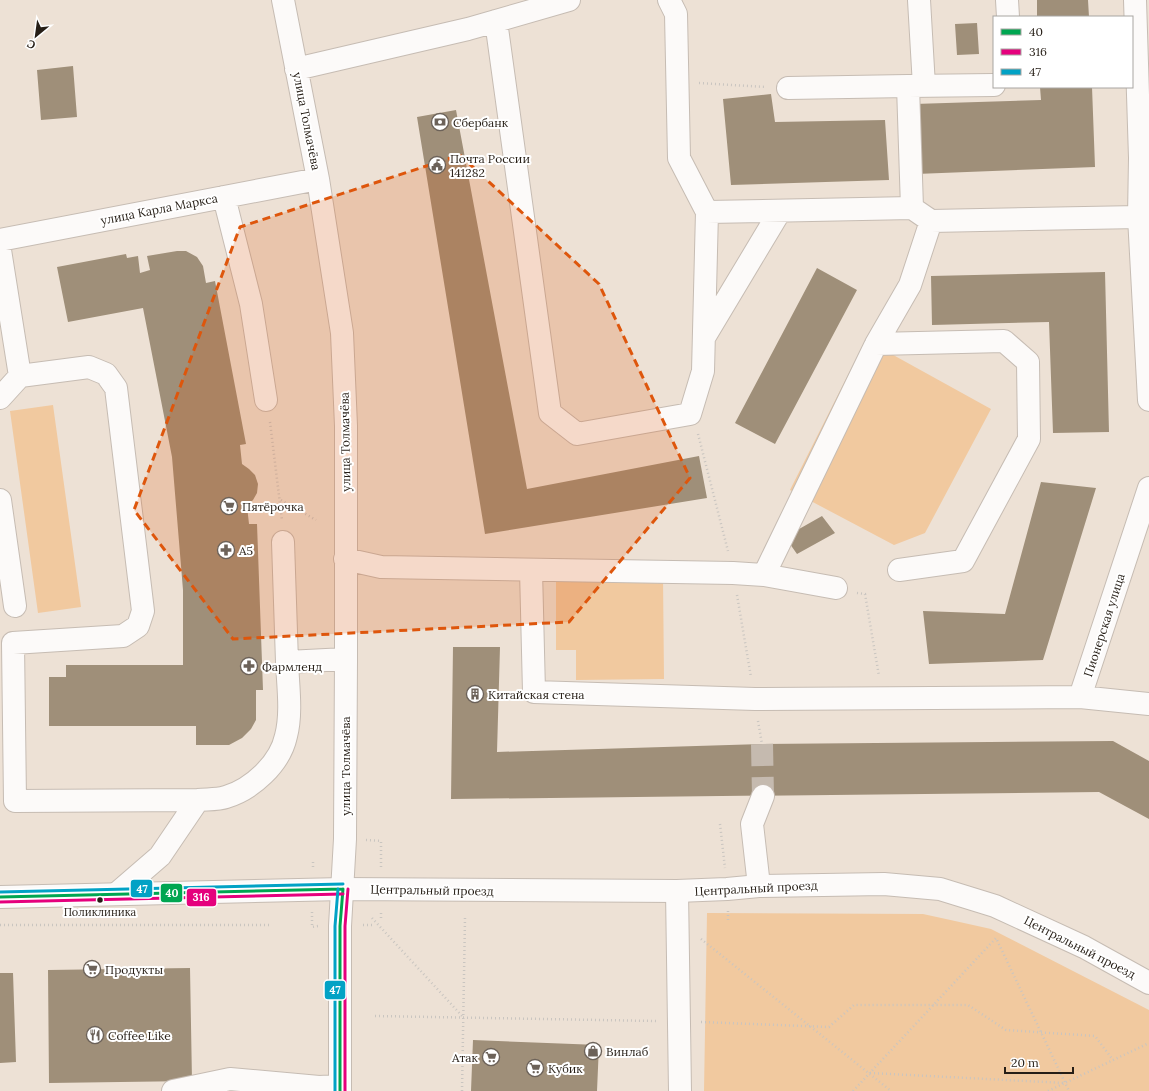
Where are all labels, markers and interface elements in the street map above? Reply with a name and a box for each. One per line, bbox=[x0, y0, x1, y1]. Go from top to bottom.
north arrow bbox=[16, 16, 56, 56]
legend bbox=[993, 16, 1133, 88]
text: 40 bbox=[1029, 24, 1043, 39]
text: С bbox=[24, 37, 38, 53]
text: 316 bbox=[1029, 44, 1047, 59]
text: 47 bbox=[1029, 64, 1042, 79]
street label: улица Толмачёва bbox=[290, 71, 324, 171]
bank icon: Сбербанк bbox=[430, 112, 450, 132]
place label: Сбербанк bbox=[453, 115, 509, 130]
place label: Почта России 141282 bbox=[450, 151, 530, 180]
public building icon: Почта России 141282 bbox=[427, 155, 447, 175]
street label: улица Карла Маркса bbox=[99, 190, 219, 228]
street label: улица Толмачёва bbox=[337, 392, 353, 492]
supermarket icon: Пятёрочка bbox=[219, 496, 239, 516]
place label: Пятёрочка bbox=[242, 499, 304, 514]
pharmacy icon: А5 bbox=[216, 540, 236, 560]
place label: А5 bbox=[238, 543, 253, 558]
street label: Пионерская улица bbox=[1080, 571, 1128, 679]
pharmacy icon: Фармленд bbox=[239, 656, 259, 676]
place label: Фармленд bbox=[262, 659, 322, 674]
building icon: Китайская стена bbox=[465, 684, 485, 704]
place label: Китайская стена bbox=[488, 687, 585, 702]
street label: улица Толмачёва bbox=[338, 716, 353, 816]
street label: Центральный проезд bbox=[694, 877, 818, 899]
line badge: 47 bbox=[130, 879, 153, 898]
street label: Центральный проезд bbox=[370, 881, 494, 899]
text: 47 bbox=[136, 882, 148, 896]
line badge: 40 bbox=[160, 883, 183, 903]
text: 40 bbox=[165, 886, 179, 900]
line badge: 316 bbox=[186, 888, 217, 907]
text: 316 bbox=[193, 890, 209, 904]
marker: Поликлиника bbox=[95, 895, 105, 905]
place label: Поликлиника bbox=[64, 905, 137, 919]
street label: Центральный проезд bbox=[1022, 912, 1138, 982]
supermarket icon: Продукты bbox=[82, 959, 102, 979]
place label: Продукты bbox=[105, 962, 163, 977]
line badge: 47 bbox=[324, 980, 346, 1000]
text: 47 bbox=[329, 983, 341, 997]
restaurant icon: Coffee Like bbox=[85, 1025, 105, 1045]
place label: Coffee Like bbox=[108, 1028, 171, 1043]
shop icon: Винлаб bbox=[583, 1041, 603, 1061]
place label: Винлаб bbox=[606, 1044, 649, 1059]
supermarket icon: Атак bbox=[481, 1047, 501, 1067]
scale bar bbox=[1005, 1049, 1073, 1075]
place label: Атак bbox=[451, 1050, 479, 1065]
text: 20 m bbox=[1011, 1055, 1039, 1070]
supermarket icon: Кубик bbox=[525, 1058, 545, 1078]
place label: Кубик bbox=[548, 1061, 583, 1076]

